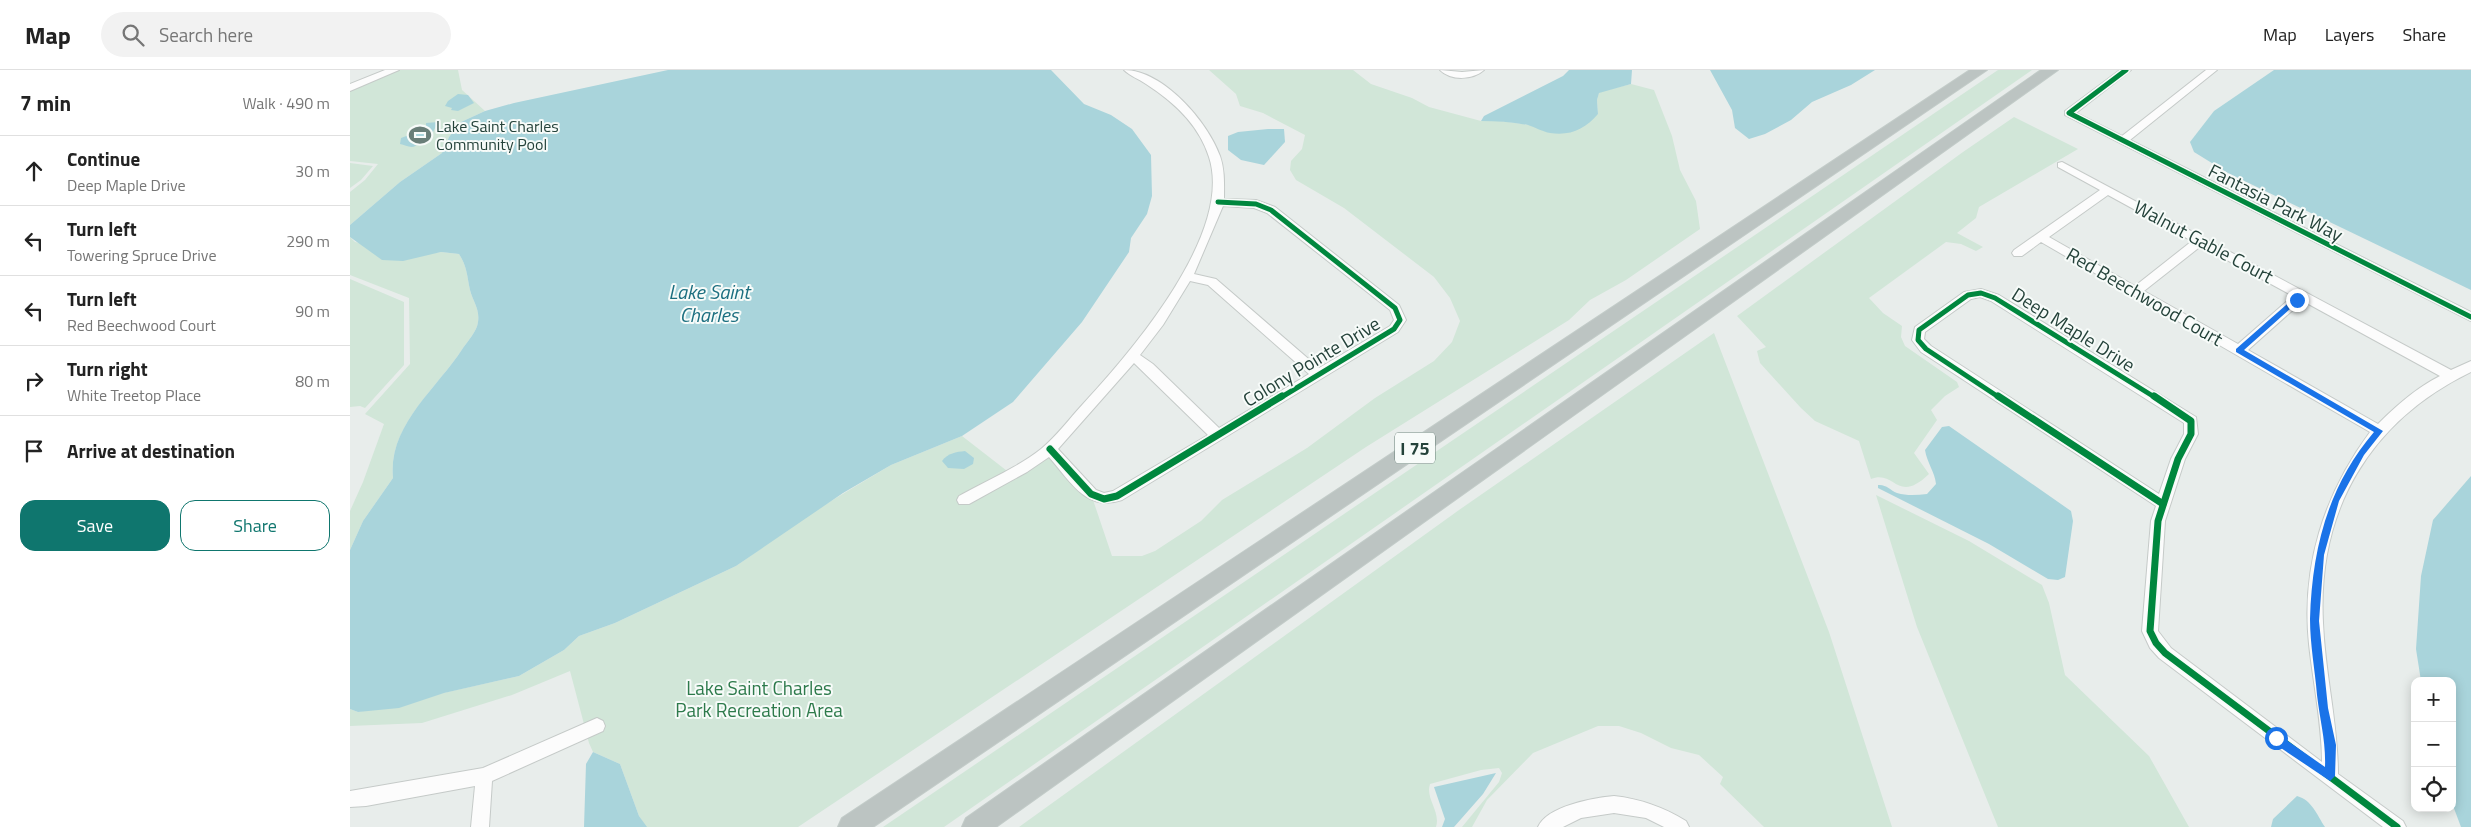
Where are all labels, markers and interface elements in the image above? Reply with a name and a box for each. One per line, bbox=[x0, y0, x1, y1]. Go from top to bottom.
search box bbox=[101, 12, 451, 57]
text: Map bbox=[25, 17, 71, 53]
text: Search here bbox=[159, 20, 253, 49]
icon: search bbox=[119, 21, 147, 49]
text: Map bbox=[2263, 21, 2297, 48]
text: Layers bbox=[2325, 21, 2374, 48]
text: Share bbox=[2402, 21, 2446, 48]
text: 7 min bbox=[20, 87, 71, 119]
text: Walk · 490 m bbox=[242, 91, 330, 115]
place label: Lake Saint Charles Community Pool bbox=[436, 114, 559, 156]
sports icon: Lake Saint Charles Community Pool bbox=[407, 122, 433, 148]
text: Continue bbox=[67, 144, 140, 173]
street label: Fantasia Park Way bbox=[2204, 156, 2348, 248]
icon: ahead bbox=[20, 157, 48, 185]
text: 30 m bbox=[295, 159, 330, 183]
text: Deep Maple Drive bbox=[67, 173, 186, 197]
street label: Walnut Gable Court bbox=[2129, 192, 2279, 290]
text: Turn left bbox=[67, 214, 137, 243]
icon: left bbox=[20, 227, 48, 255]
text: 290 m bbox=[286, 229, 330, 253]
street label: Red Beechwood Court bbox=[2061, 239, 2229, 353]
text: Towering Spruce Drive bbox=[67, 243, 217, 267]
water label: Lake Saint Charles bbox=[668, 276, 752, 330]
street label: Deep Maple Drive bbox=[2007, 279, 2141, 379]
text: Turn left bbox=[67, 284, 137, 313]
route end bbox=[2286, 289, 2309, 312]
icon: left bbox=[20, 297, 48, 325]
text: 90 m bbox=[295, 299, 330, 323]
street label: Colony Pointe Drive bbox=[1237, 309, 1385, 413]
text: Red Beechwood Court bbox=[67, 313, 216, 337]
text: Turn right bbox=[67, 354, 148, 383]
icon: right bbox=[20, 367, 48, 395]
text: 80 m bbox=[295, 369, 330, 393]
text: White Treetop Place bbox=[67, 383, 201, 407]
road number: I 75 bbox=[1395, 432, 1435, 463]
text: Arrive at destination bbox=[67, 436, 235, 465]
icon: arrive bbox=[20, 437, 48, 465]
button: Save bbox=[20, 500, 170, 551]
button: Share bbox=[180, 500, 330, 551]
park label: Lake Saint Charles Park Recreation Area bbox=[675, 673, 843, 724]
map controls bbox=[2411, 677, 2456, 812]
button: + bbox=[2411, 677, 2456, 722]
button: − bbox=[2411, 722, 2456, 767]
route start bbox=[2265, 727, 2288, 750]
button: locate bbox=[2411, 767, 2456, 812]

